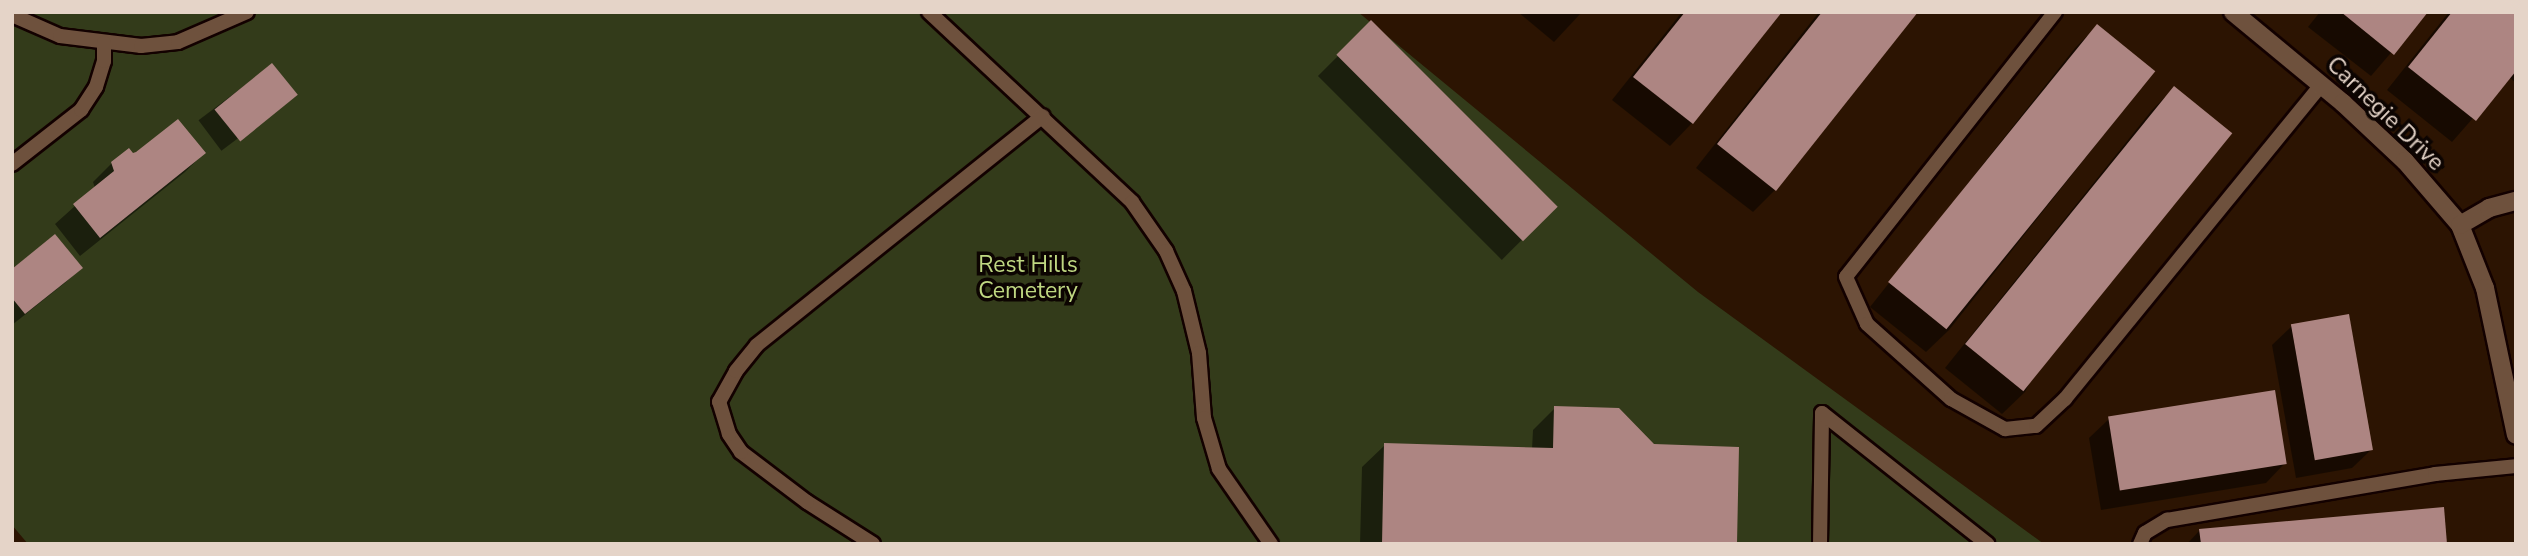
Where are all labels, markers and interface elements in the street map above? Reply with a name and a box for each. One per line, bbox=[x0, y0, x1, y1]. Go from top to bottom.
street label: Carnegie Drive bbox=[2321, 51, 2449, 177]
park label: Rest Hills Cemetery bbox=[978, 251, 1078, 305]

